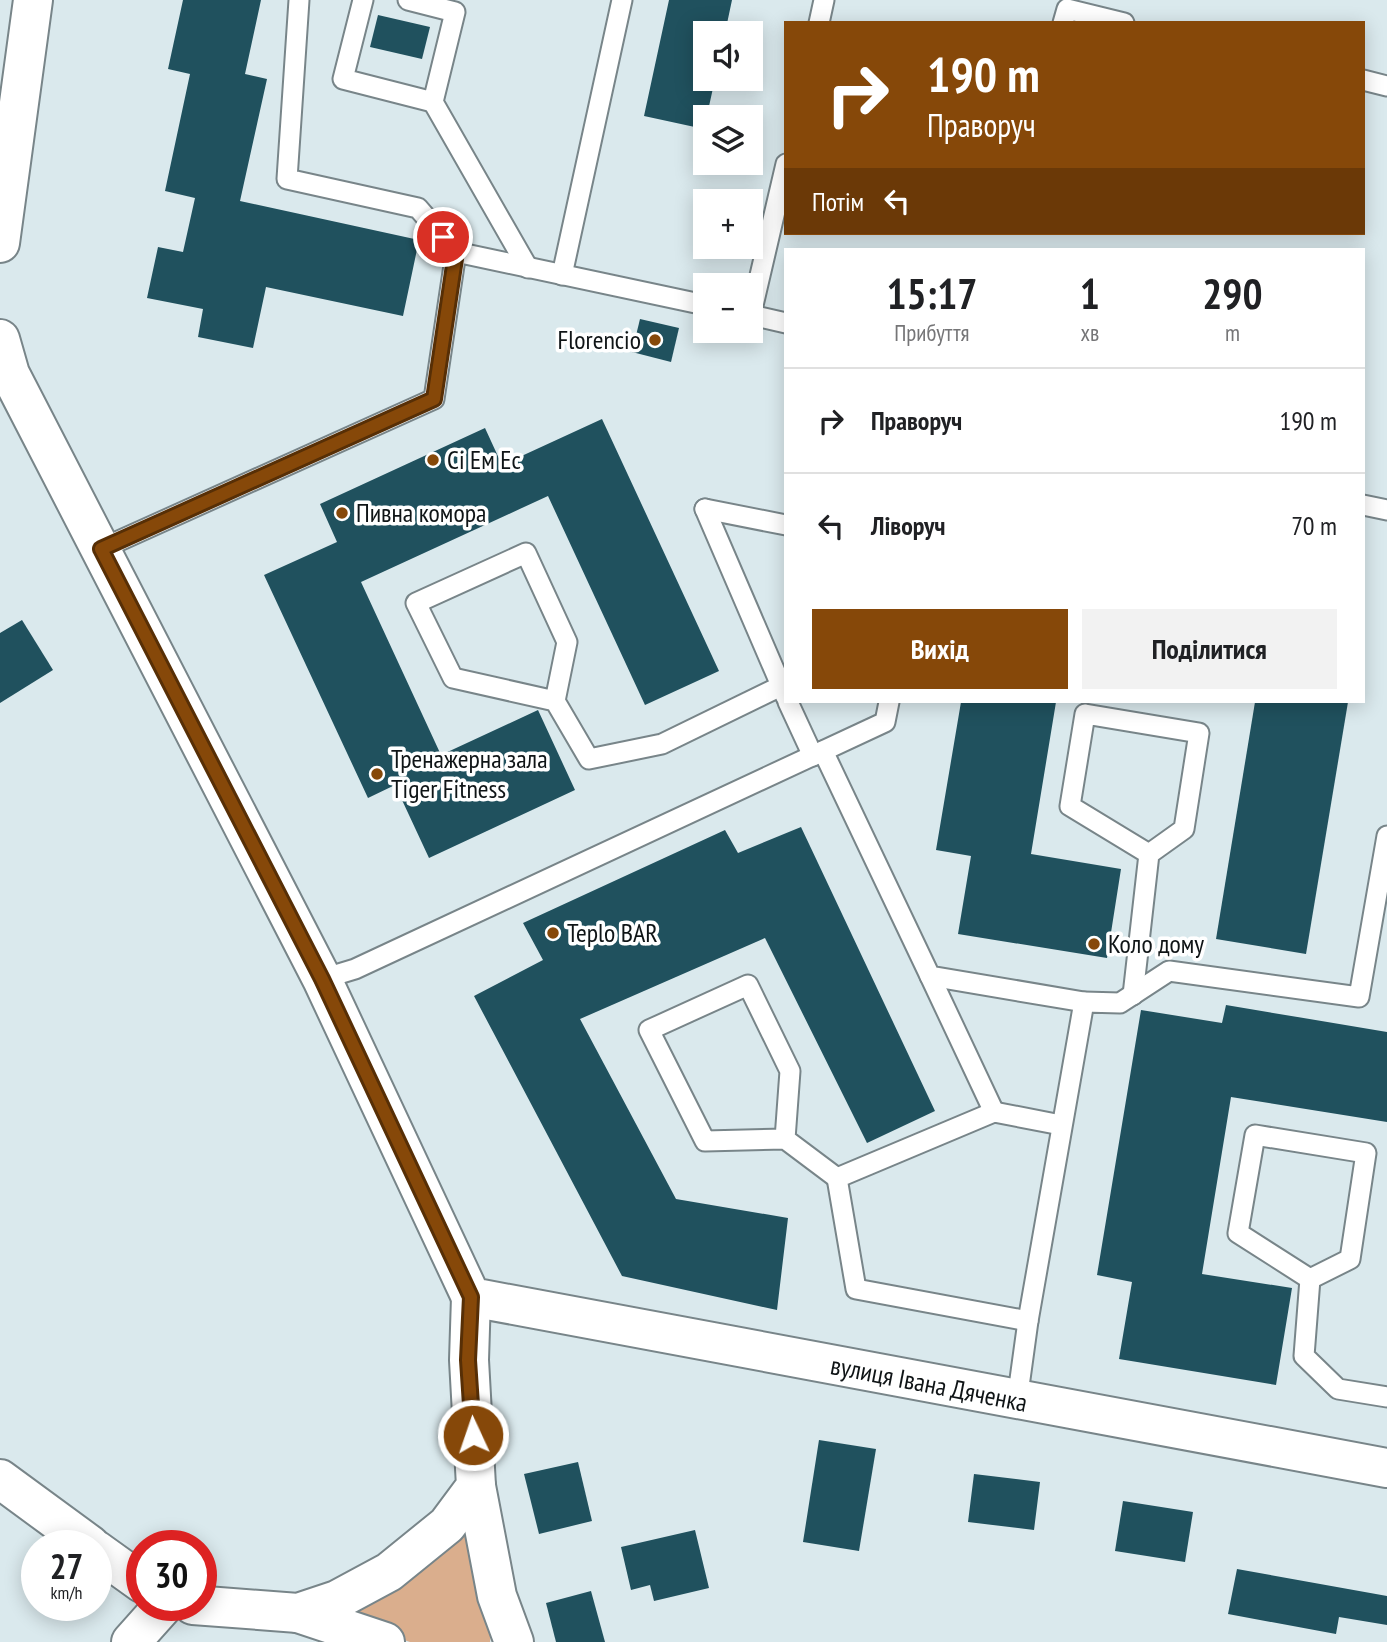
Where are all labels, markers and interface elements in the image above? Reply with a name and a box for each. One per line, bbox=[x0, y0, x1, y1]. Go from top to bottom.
map controls bbox=[693, 21, 763, 343]
button: sound bbox=[693, 21, 763, 91]
text: 190 m bbox=[927, 42, 1040, 106]
icon: right bbox=[812, 49, 903, 140]
text: Праворуч bbox=[927, 104, 1036, 146]
button: layers bbox=[693, 105, 763, 175]
icon: left bbox=[878, 182, 916, 220]
text: Потім bbox=[812, 185, 864, 218]
button: + bbox=[693, 189, 763, 259]
pin bbox=[413, 207, 473, 267]
icon: arrive bbox=[424, 218, 462, 256]
text: 15:17 bbox=[886, 266, 977, 321]
text: 1 bbox=[1080, 266, 1100, 321]
text: 290 bbox=[1202, 266, 1263, 321]
button: − bbox=[693, 273, 763, 343]
text: Прибуття bbox=[894, 318, 970, 347]
text: хв bbox=[1080, 318, 1099, 347]
text: m bbox=[1225, 318, 1240, 347]
place label: Florencio bbox=[558, 323, 641, 356]
marker: Florencio bbox=[647, 332, 663, 348]
icon: right bbox=[812, 402, 850, 440]
text: Праворуч bbox=[871, 404, 962, 437]
text: 190 m bbox=[1279, 404, 1337, 437]
place label: Сі Ем Ес bbox=[447, 443, 521, 476]
marker: Сі Ем Ес bbox=[425, 452, 441, 468]
place label: Пивна комора bbox=[356, 496, 486, 529]
marker: Пивна комора bbox=[334, 505, 350, 521]
icon: left bbox=[812, 507, 850, 545]
text: Ліворуч bbox=[871, 509, 945, 542]
text: 70 m bbox=[1291, 509, 1337, 542]
button: Вихід bbox=[812, 609, 1068, 689]
button: Поділитися bbox=[1082, 609, 1337, 689]
place label: Тренажерна зала Tiger Fitness bbox=[391, 742, 548, 805]
marker: Тренажерна зала Tiger Fitness bbox=[369, 766, 385, 782]
place label: Teplo BAR bbox=[567, 916, 658, 949]
marker: Teplo BAR bbox=[545, 925, 561, 941]
place label: Коло дому bbox=[1108, 927, 1204, 960]
marker: Коло дому bbox=[1086, 936, 1102, 952]
street label: вулиця Івана Дяченка bbox=[828, 1348, 1030, 1419]
position arrow bbox=[436, 1398, 510, 1472]
speed limit sign: 30 bbox=[126, 1530, 217, 1621]
text: 27 bbox=[50, 1543, 83, 1589]
text: km/h bbox=[51, 1581, 82, 1604]

